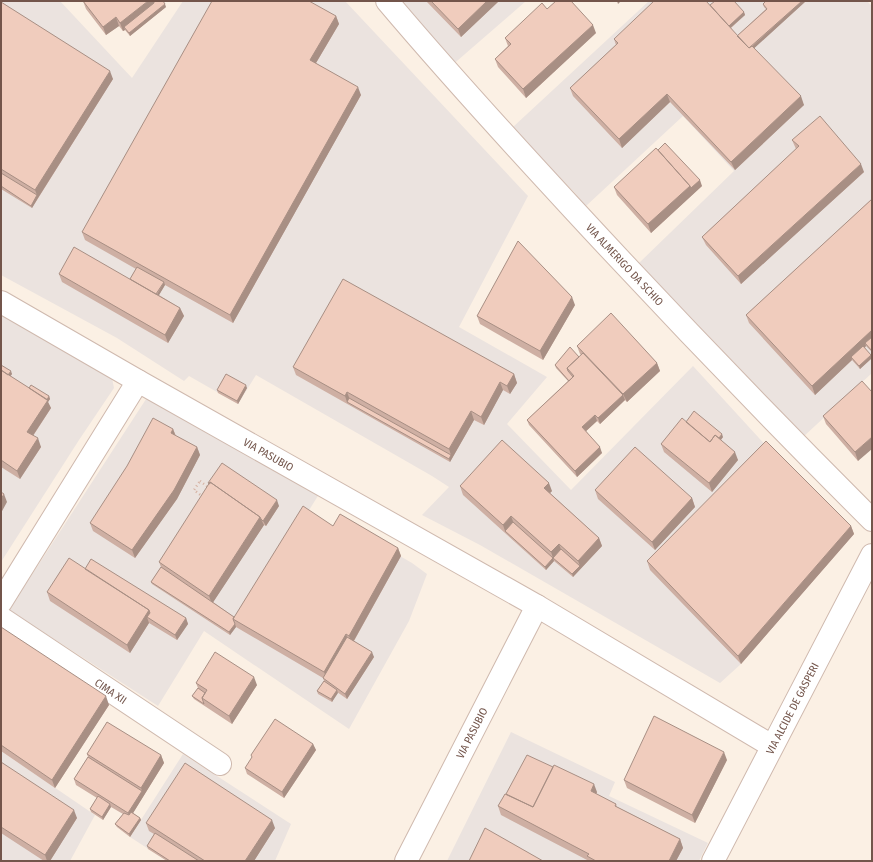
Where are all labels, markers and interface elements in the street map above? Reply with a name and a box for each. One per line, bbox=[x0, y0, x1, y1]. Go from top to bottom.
street label: VIA ALMERIGO DA SCHIO bbox=[583, 221, 666, 309]
street label: VIA PASUBIO bbox=[241, 436, 296, 474]
street label: VIA ALCIDE DE GASPERI bbox=[764, 661, 822, 757]
street label: CIMA XII bbox=[92, 676, 129, 707]
street label: VIA PASUBIO bbox=[454, 705, 491, 761]

